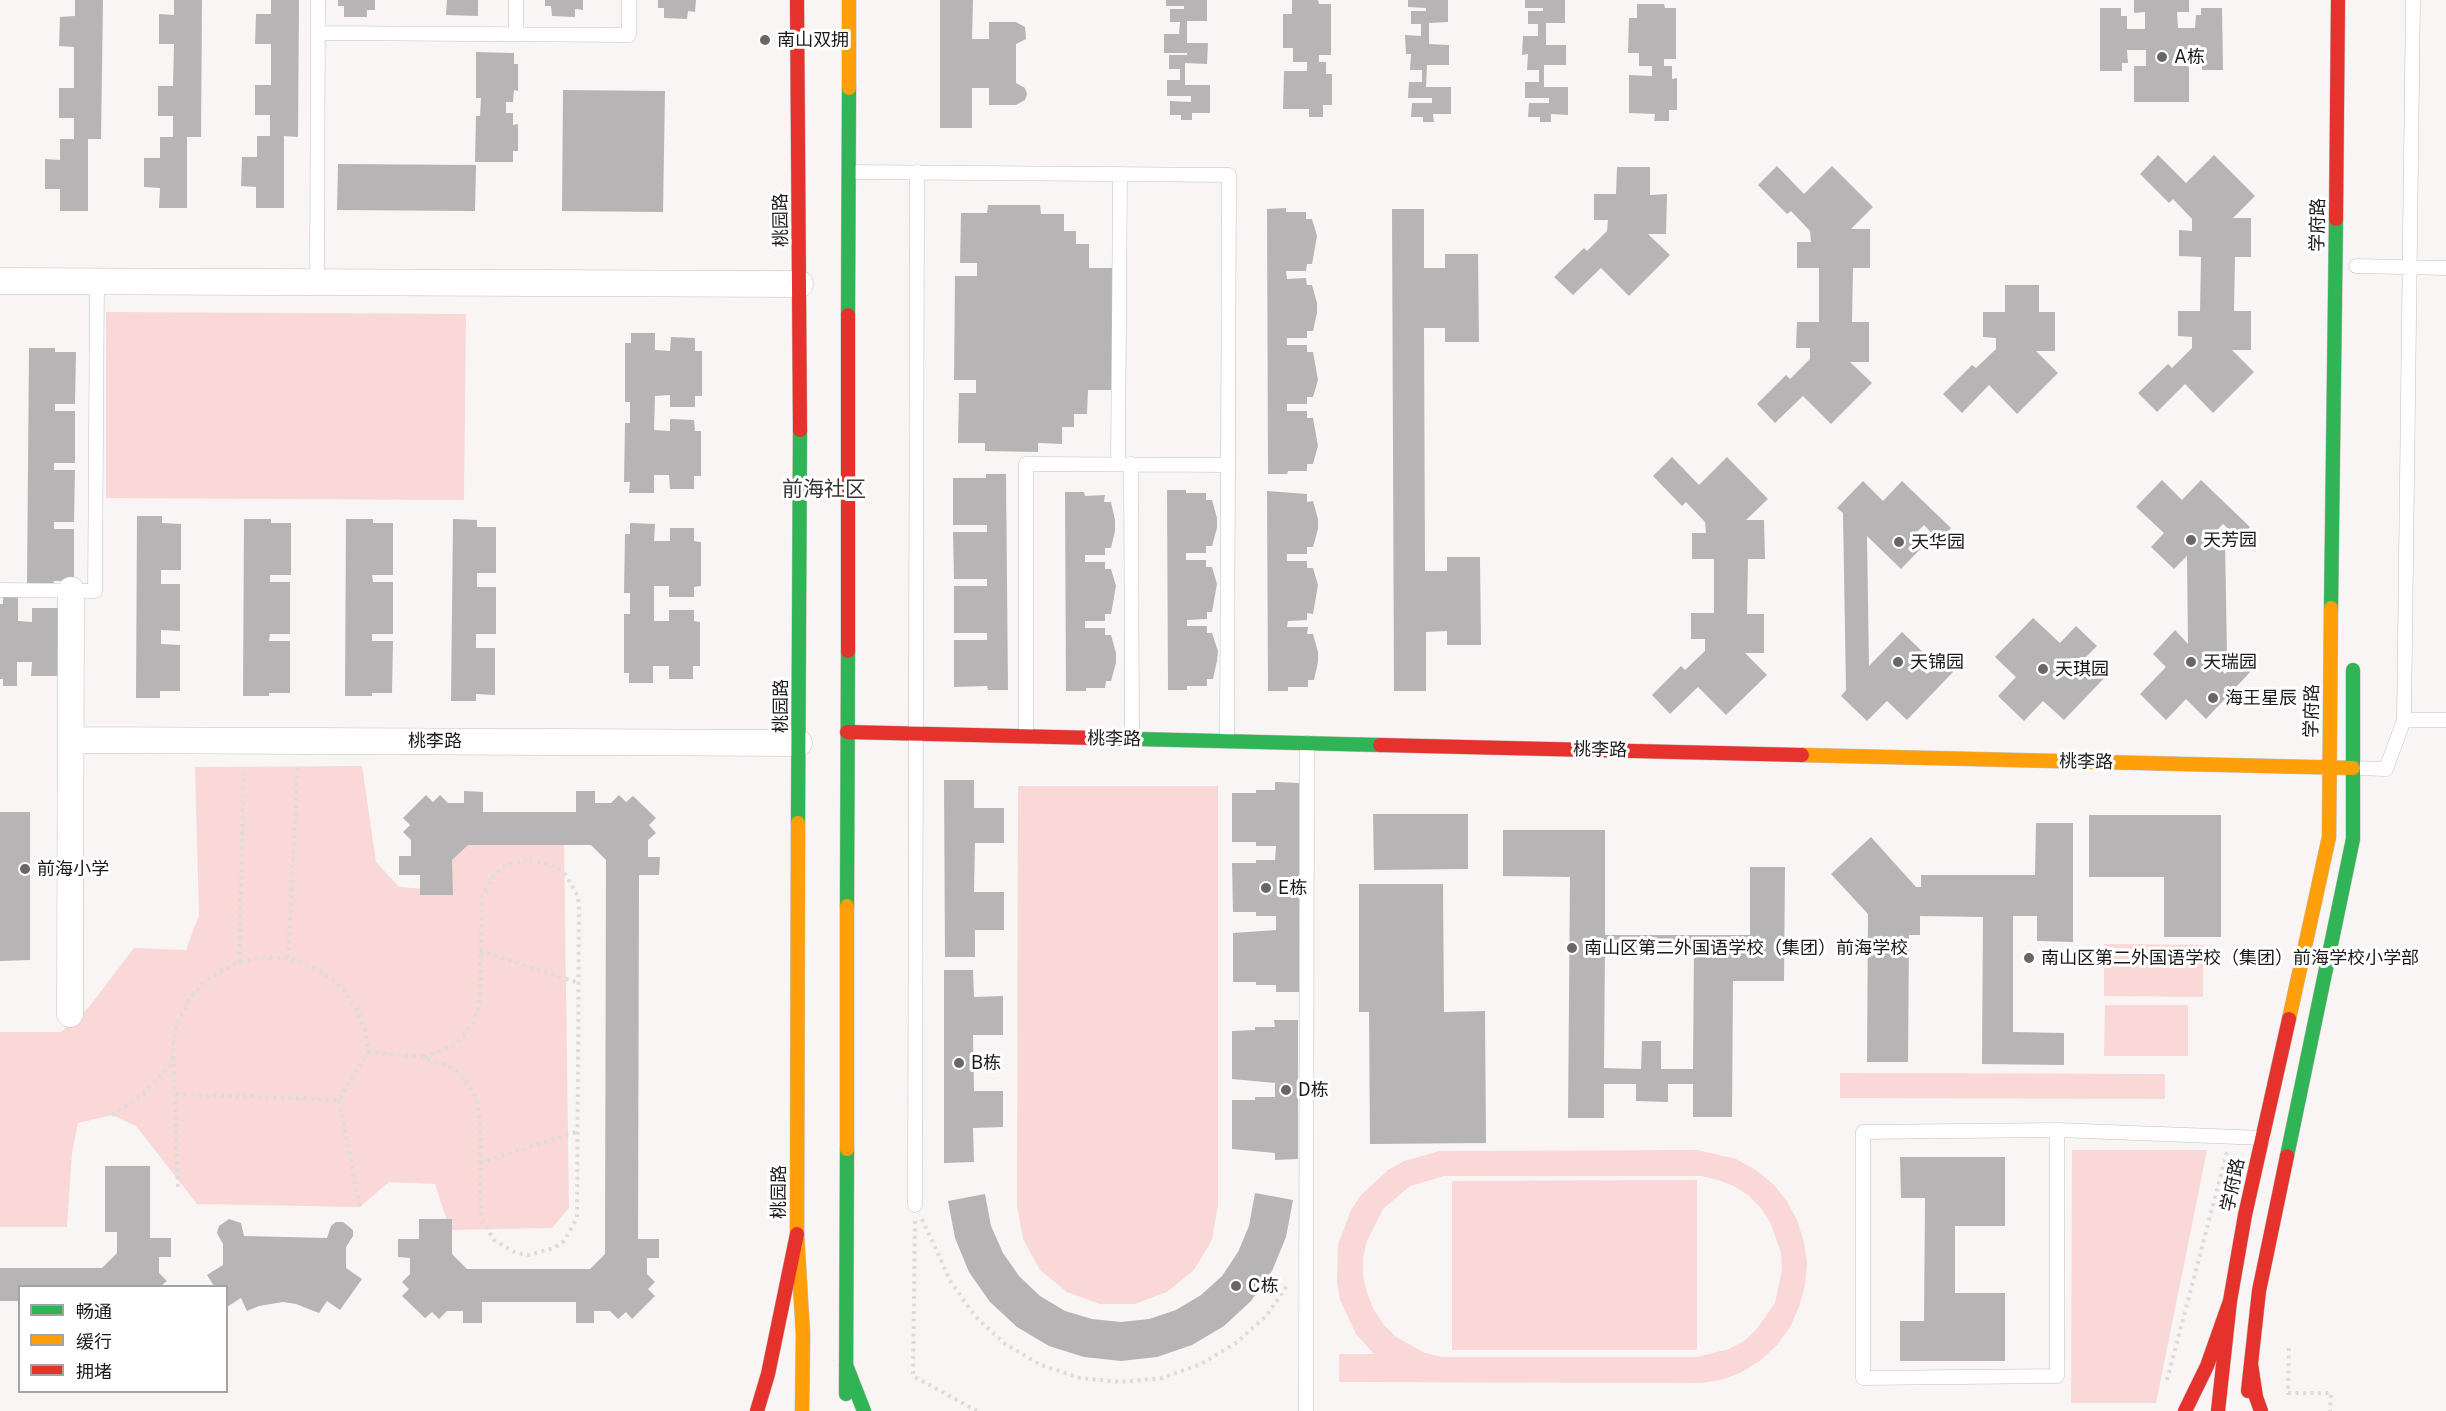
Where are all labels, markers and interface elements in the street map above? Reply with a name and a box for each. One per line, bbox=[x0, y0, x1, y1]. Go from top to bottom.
place label: 南山双拥 bbox=[777, 29, 849, 51]
marker: 南山双拥 bbox=[758, 33, 772, 47]
place label: A栋 bbox=[2174, 46, 2205, 68]
marker: A栋 bbox=[2155, 50, 2169, 64]
street label: 桃园路 bbox=[770, 193, 792, 247]
street label: 学府路 bbox=[2307, 198, 2329, 252]
district label: 前海社区 bbox=[782, 477, 866, 503]
place label: 天芳园 bbox=[2203, 529, 2257, 551]
place label: 天华园 bbox=[1911, 531, 1965, 553]
marker: 天芳园 bbox=[2184, 533, 2198, 547]
marker: 天华园 bbox=[1892, 535, 1906, 549]
place label: 天锦园 bbox=[1910, 651, 1964, 673]
place label: 天瑞园 bbox=[2203, 651, 2257, 673]
marker: 天锦园 bbox=[1891, 655, 1905, 669]
marker: 天瑞园 bbox=[2184, 655, 2198, 669]
place label: 天琪园 bbox=[2055, 658, 2109, 680]
marker: 天琪园 bbox=[2036, 662, 2050, 676]
street label: 桃园路 bbox=[770, 679, 792, 733]
street label: 学府路 bbox=[2301, 684, 2323, 738]
place label: 海王星辰 bbox=[2225, 687, 2297, 709]
marker: 海王星辰 bbox=[2206, 691, 2220, 705]
street label: 桃李路 bbox=[1087, 728, 1141, 750]
street label: 桃李路 bbox=[408, 730, 462, 752]
street label: 桃李路 bbox=[1573, 739, 1627, 761]
street label: 桃李路 bbox=[2059, 751, 2113, 773]
place label: 前海小学 bbox=[37, 858, 109, 880]
marker: 前海小学 bbox=[18, 862, 32, 876]
place label: E栋 bbox=[1278, 877, 1307, 899]
marker: E栋 bbox=[1259, 881, 1273, 895]
place label: 南山区第二外国语学校（集团）前海学校 bbox=[1584, 937, 1908, 959]
marker: 南山区第二外国语学校（集团）前海学校 bbox=[1565, 941, 1579, 955]
place label: 南山区第二外国语学校（集团）前海学校小学部 bbox=[2041, 947, 2419, 969]
marker: 南山区第二外国语学校（集团）前海学校小学部 bbox=[2022, 951, 2036, 965]
place label: B栋 bbox=[971, 1052, 1001, 1074]
marker: B栋 bbox=[952, 1056, 966, 1070]
place label: D栋 bbox=[1298, 1079, 1328, 1101]
marker: D栋 bbox=[1279, 1083, 1293, 1097]
street label: 学府路 bbox=[2217, 1156, 2249, 1214]
street label: 桃园路 bbox=[768, 1165, 790, 1219]
place label: C栋 bbox=[1248, 1275, 1278, 1297]
marker: C栋 bbox=[1229, 1279, 1243, 1293]
legend bbox=[18, 1285, 228, 1393]
text: 畅通 bbox=[76, 1301, 112, 1322]
text: 缓行 bbox=[76, 1331, 112, 1352]
text: 拥堵 bbox=[76, 1361, 112, 1382]

